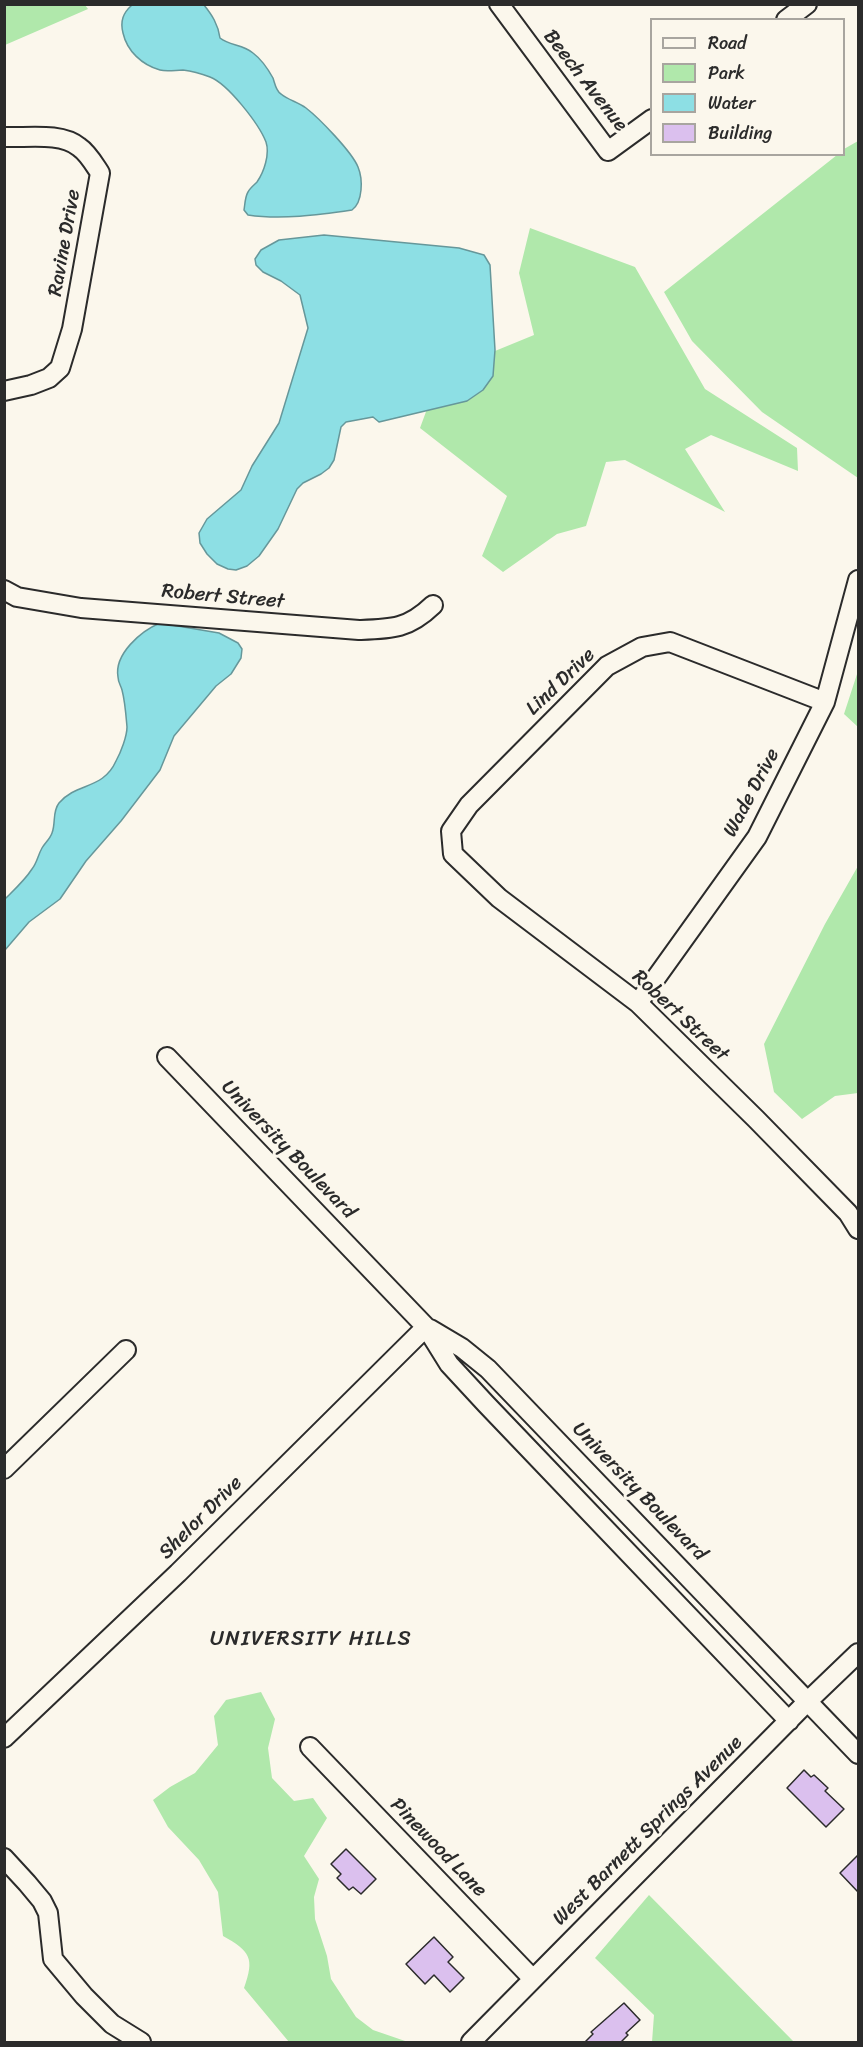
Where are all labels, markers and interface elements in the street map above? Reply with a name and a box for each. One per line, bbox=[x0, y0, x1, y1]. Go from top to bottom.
legend bbox=[650, 18, 845, 156]
street label: Beech Avenue bbox=[538, 25, 632, 137]
text: Road bbox=[708, 27, 747, 59]
text: Park bbox=[708, 57, 745, 89]
text: Water bbox=[708, 87, 755, 119]
text: Building bbox=[708, 117, 772, 149]
street label: Ravine Drive bbox=[44, 188, 86, 298]
street label: Robert Street bbox=[161, 580, 285, 614]
street label: Lind Drive bbox=[522, 643, 600, 721]
street label: Wade Drive bbox=[719, 745, 785, 841]
street label: Robert Street bbox=[627, 965, 733, 1067]
street label: University Boulevard bbox=[216, 1076, 360, 1224]
street label: University Boulevard bbox=[567, 1418, 711, 1566]
street label: Shelor Drive bbox=[154, 1471, 248, 1565]
district label: UNIVERSITY HILLS bbox=[210, 1627, 412, 1653]
street label: West Barnett Springs Avenue bbox=[548, 1731, 748, 1931]
street label: Pinewood Lane bbox=[385, 1793, 491, 1903]

